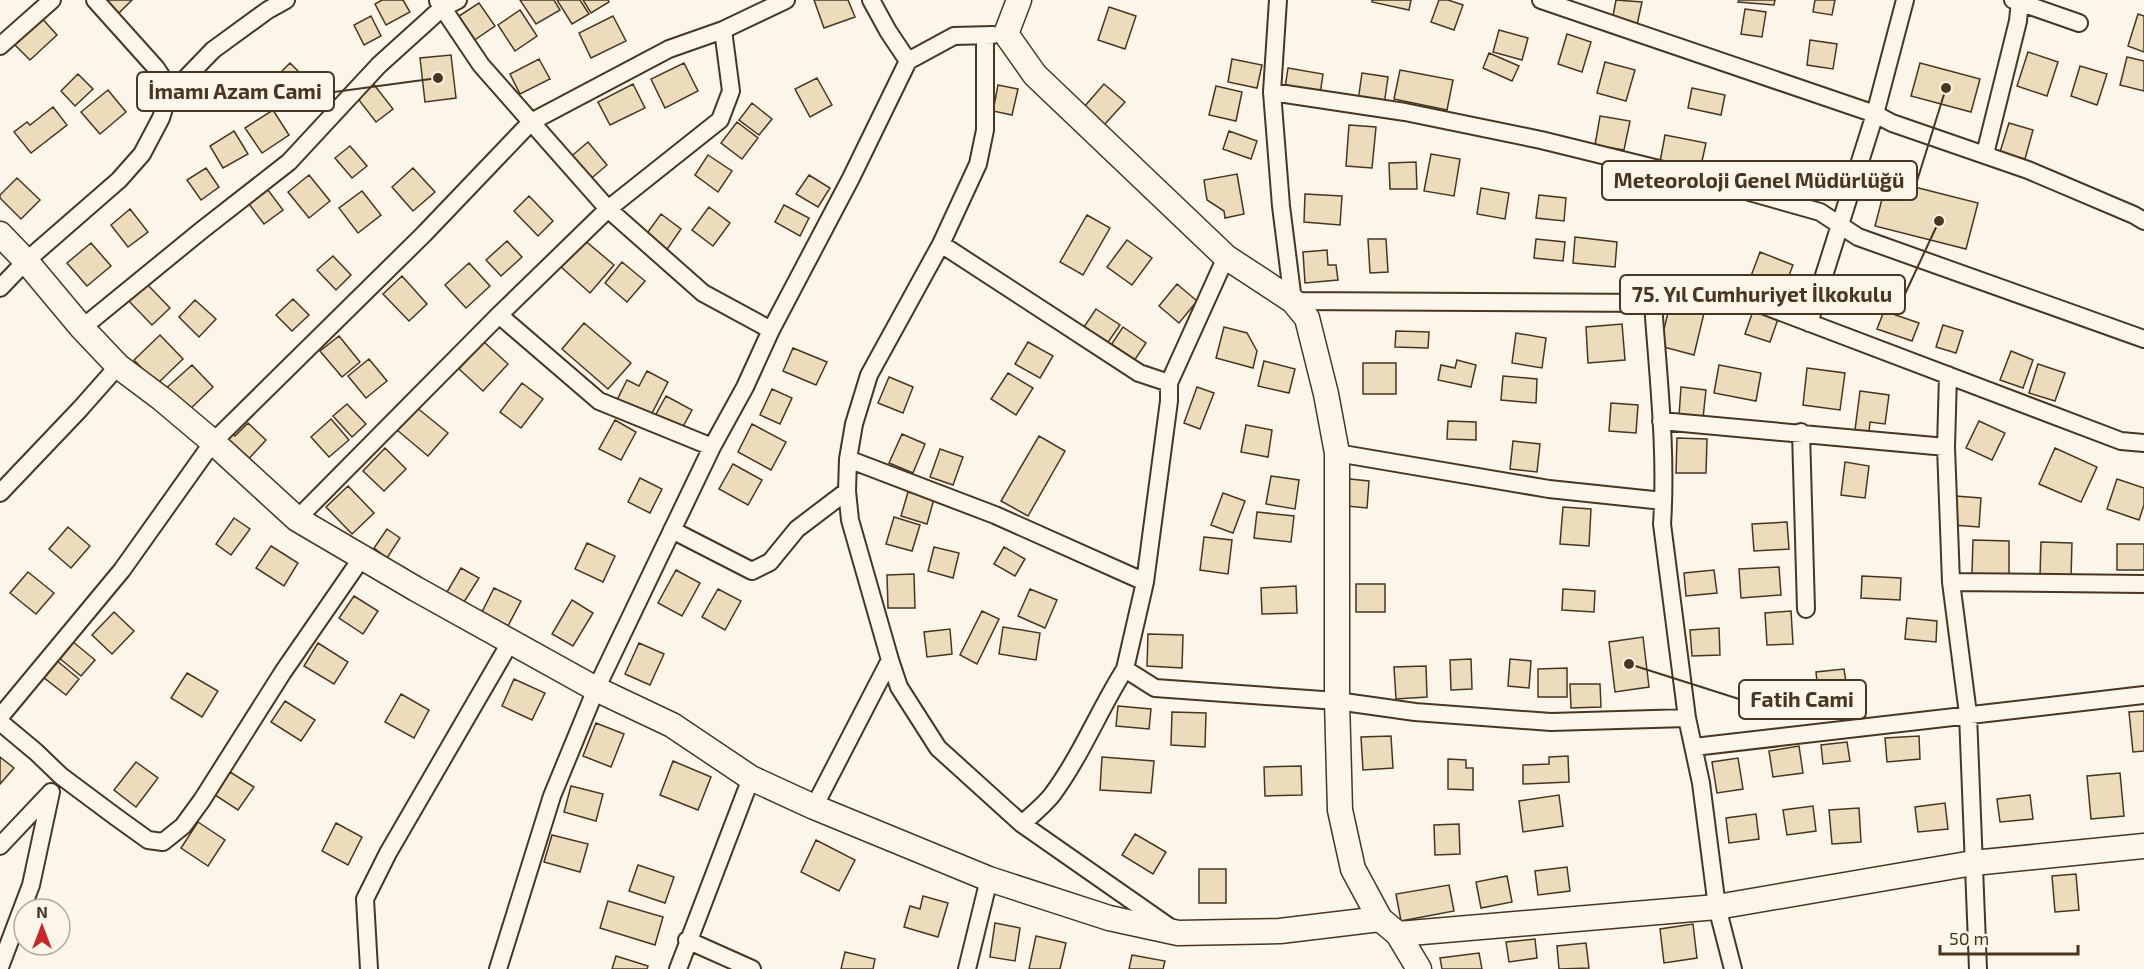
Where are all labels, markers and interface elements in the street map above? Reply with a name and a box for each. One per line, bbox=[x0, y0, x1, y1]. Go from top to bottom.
callout: İmamı Azam Cami bbox=[137, 72, 334, 111]
text: İmamı Azam Cami bbox=[148, 78, 322, 103]
callout: Meteoroloji Genel Müdürlüğü bbox=[1602, 161, 1917, 200]
text: Meteoroloji Genel Müdürlüğü bbox=[1613, 167, 1905, 192]
callout: 75. Yıl Cumhuriyet İlkokulu bbox=[1620, 275, 1905, 314]
text: 75. Yıl Cumhuriyet İlkokulu bbox=[1632, 281, 1892, 307]
callout: Fatih Cami bbox=[1739, 680, 1866, 719]
text: Fatih Cami bbox=[1750, 686, 1854, 711]
north arrow bbox=[12, 897, 72, 957]
text: N bbox=[36, 902, 48, 921]
scale bar bbox=[1940, 918, 2078, 956]
text: 50 m bbox=[1949, 927, 1989, 949]

